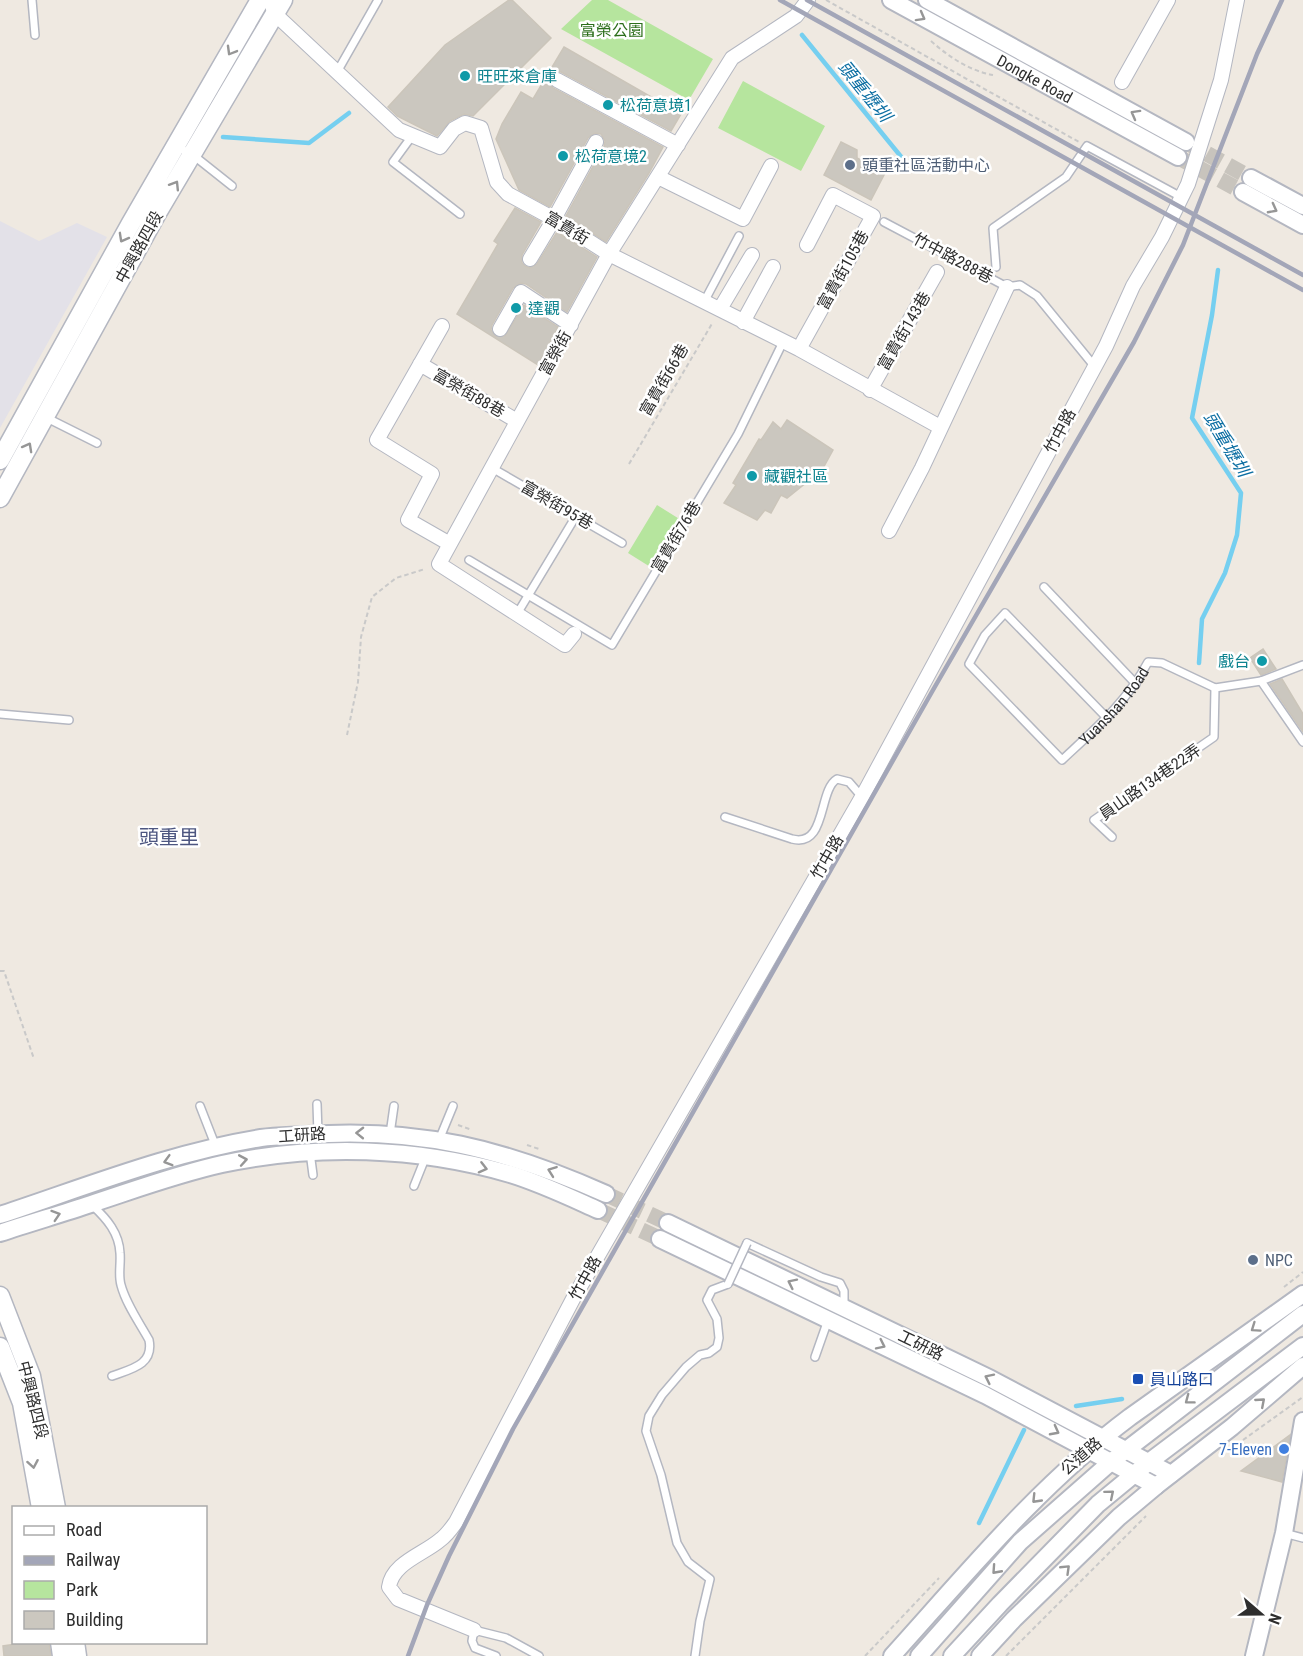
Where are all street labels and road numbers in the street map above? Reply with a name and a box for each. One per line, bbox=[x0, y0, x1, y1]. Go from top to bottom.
street label: Dongke Road bbox=[994, 50, 1076, 107]
street label: 中興路四段 bbox=[111, 207, 167, 287]
street label: 富貴街 bbox=[542, 207, 592, 249]
street label: 富貴街105巷 bbox=[813, 227, 873, 313]
street label: 竹中路288巷 bbox=[910, 229, 996, 287]
street label: 富貴街143巷 bbox=[874, 288, 934, 374]
street label: 富榮街 bbox=[535, 327, 575, 379]
street label: 富貴街66巷 bbox=[636, 341, 692, 419]
street label: 富榮街88巷 bbox=[430, 365, 508, 421]
street label: 竹中路 bbox=[1040, 405, 1080, 457]
street label: 富榮街95巷 bbox=[518, 477, 596, 533]
street label: 富貴街76巷 bbox=[647, 498, 705, 576]
street label: Yuanshan Road bbox=[1075, 663, 1153, 749]
street label: 員山路134巷22弄 bbox=[1096, 740, 1204, 824]
street label: 竹中路 bbox=[807, 831, 847, 883]
street label: 工研路 bbox=[277, 1124, 327, 1146]
street label: 竹中路 bbox=[565, 1252, 605, 1304]
street label: 工研路 bbox=[895, 1326, 947, 1364]
street label: 中興路四段 bbox=[14, 1359, 52, 1441]
street label: 公道路 bbox=[1057, 1433, 1105, 1479]

